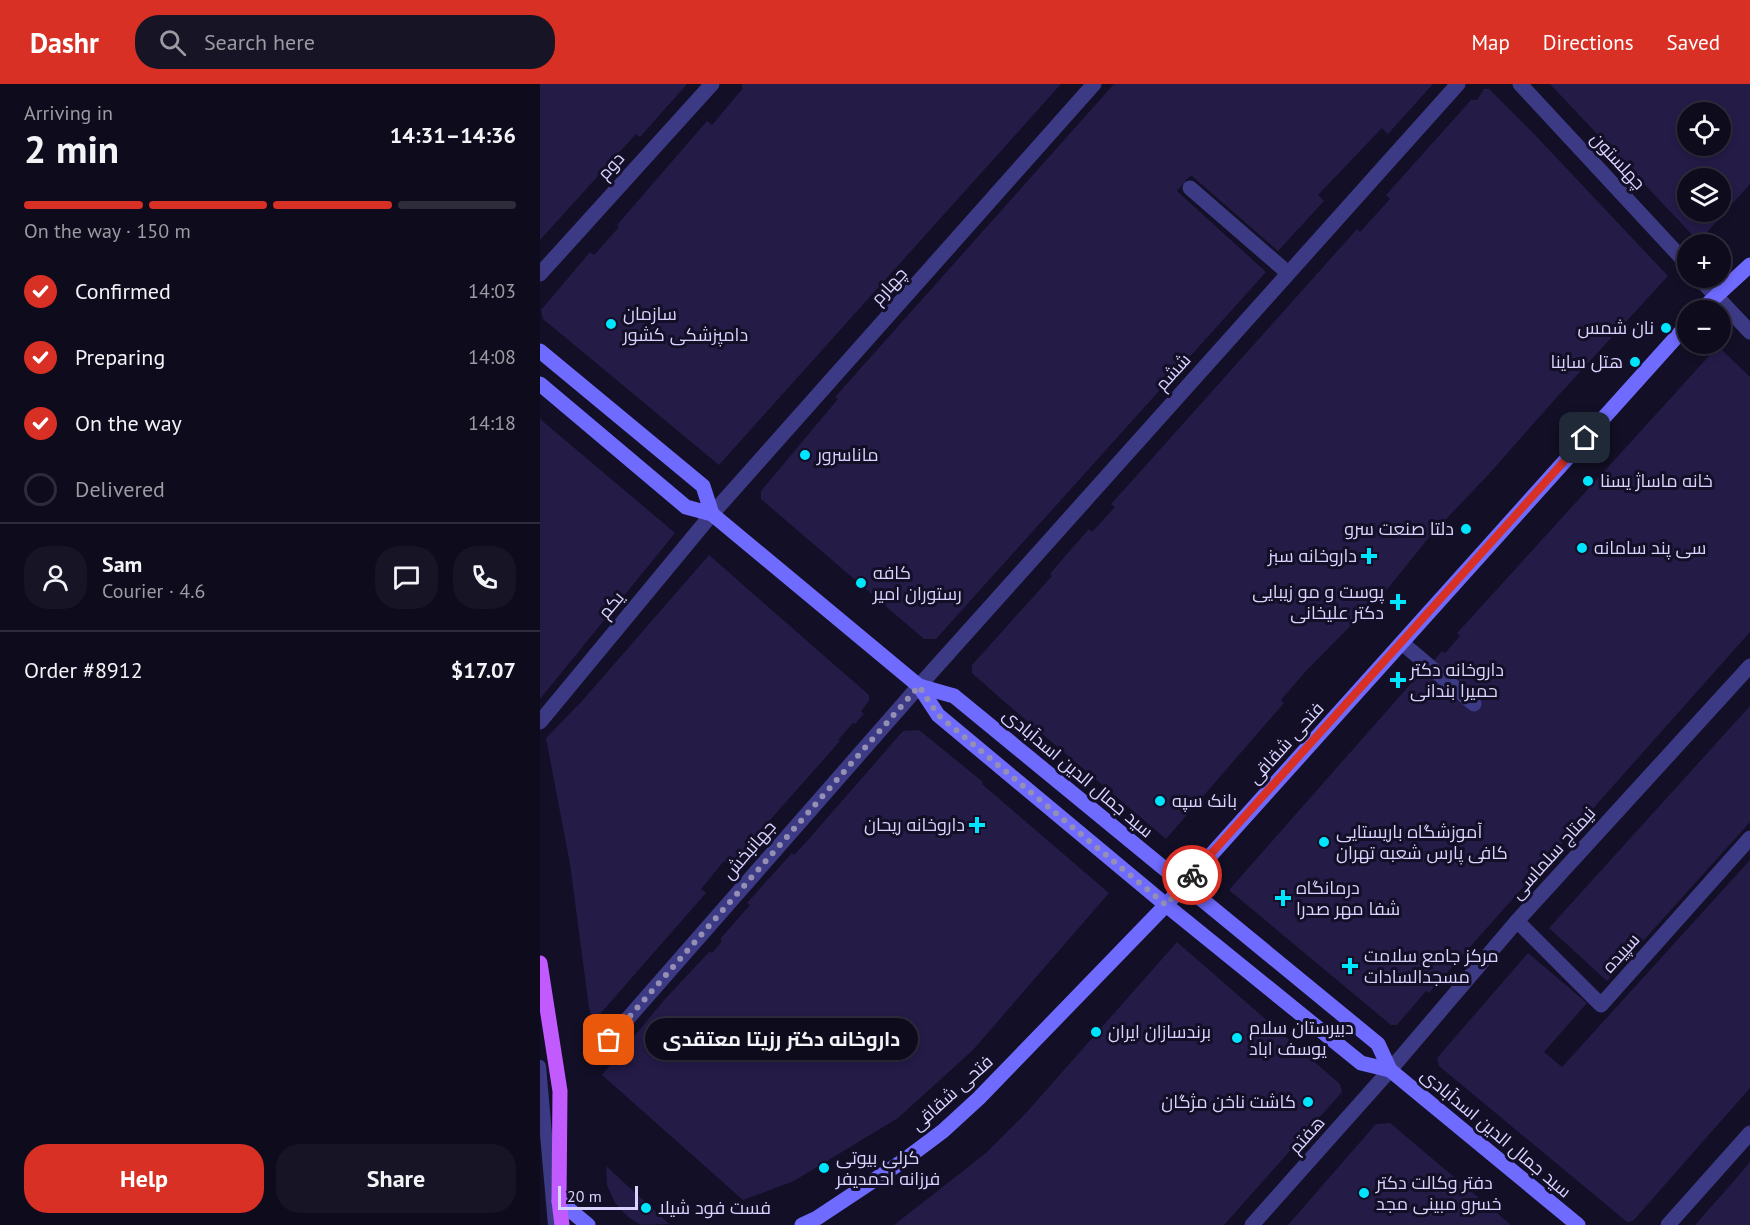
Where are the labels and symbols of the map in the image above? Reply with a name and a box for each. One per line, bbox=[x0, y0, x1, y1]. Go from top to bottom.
street label: چهلستون bbox=[1585, 127, 1651, 195]
street label: دوم bbox=[592, 147, 630, 185]
street label: چهارم bbox=[866, 262, 912, 310]
place label: سازمان دامپزشکی کشور bbox=[622, 302, 748, 347]
place label: نان شمس bbox=[1578, 316, 1654, 339]
marker: سازمان دامپزشکی کشور bbox=[604, 317, 618, 331]
marker: نان شمس bbox=[1659, 321, 1673, 335]
street label: ششم bbox=[1150, 348, 1196, 396]
place label: هتل ساینا bbox=[1550, 350, 1623, 373]
marker: هتل ساینا bbox=[1628, 355, 1642, 369]
pin bbox=[1559, 412, 1610, 463]
place label: ماناسرور bbox=[816, 443, 879, 466]
marker: ماناسرور bbox=[798, 448, 812, 462]
place label: خانه ماساژ یسنا bbox=[1600, 469, 1713, 492]
marker: خانه ماساژ یسنا bbox=[1581, 474, 1595, 488]
place label: دلتا صنعت سرو bbox=[1344, 517, 1454, 540]
marker: دلتا صنعت سرو bbox=[1459, 522, 1473, 536]
place label: سی پند سامانه bbox=[1594, 536, 1706, 560]
marker: سی پند سامانه bbox=[1575, 541, 1589, 555]
place label: داروخانه سبز bbox=[1267, 544, 1357, 567]
marker: داروخانه سبز bbox=[1362, 549, 1376, 563]
place label: کافه رستوران امیر bbox=[872, 561, 962, 605]
marker: کافه رستوران امیر bbox=[854, 576, 868, 590]
place label: پوست و مو زیبایی دکتر علیخانی bbox=[1252, 580, 1384, 624]
street label: یکم bbox=[593, 586, 629, 624]
marker: پوست و مو زیبایی دکتر علیخانی bbox=[1389, 593, 1407, 611]
place label: داروخانه دکتر حمیرا بندانی bbox=[1409, 658, 1504, 702]
marker: داروخانه دکتر حمیرا بندانی bbox=[1391, 673, 1405, 687]
street label: فتحی شقاقی bbox=[1243, 697, 1329, 789]
street label: سید جمال الدین اسدآبادی bbox=[998, 703, 1158, 842]
place label: بانک سپه bbox=[1172, 789, 1237, 812]
marker: بانک سپه bbox=[1153, 794, 1167, 808]
street label: نیمتاج سلماسی bbox=[1505, 802, 1601, 904]
place label: داروخانه ریحان bbox=[864, 813, 965, 836]
street label: جهانبخش bbox=[717, 815, 780, 884]
marker: داروخانه ریحان bbox=[970, 818, 984, 832]
place label: آموزشگاه باریستایی کافی پارس شعبه تهران bbox=[1336, 820, 1508, 865]
marker: آموزشگاه باریستایی کافی پارس شعبه تهران bbox=[1317, 835, 1331, 849]
courier bbox=[1162, 845, 1222, 905]
place label: درمانگاه شفا مهر صدرا bbox=[1296, 876, 1400, 920]
marker: درمانگاه شفا مهر صدرا bbox=[1274, 889, 1292, 907]
street label: سپیده bbox=[1597, 928, 1644, 977]
place label: مرکز جامع سلامت مسجدالسادات bbox=[1364, 944, 1499, 988]
marker: مرکز جامع سلامت مسجدالسادات bbox=[1341, 957, 1359, 975]
pin bbox=[583, 1014, 634, 1065]
place label: دبیرستان سلام یوسف اباد bbox=[1249, 1016, 1354, 1060]
callout: داروخانه دکتر رزیتا معتقدی bbox=[645, 1019, 918, 1061]
place label: برندسازان ایران bbox=[1108, 1020, 1211, 1043]
marker: برندسازان ایران bbox=[1089, 1025, 1103, 1039]
marker: دبیرستان سلام یوسف اباد bbox=[1230, 1031, 1244, 1045]
street label: فتحی شقاقی bbox=[906, 1050, 998, 1136]
street label: سید جمال الدین اسدآبادی bbox=[1416, 1063, 1576, 1202]
place label: کاشت ناخن مژگان bbox=[1161, 1090, 1296, 1113]
marker: کاشت ناخن مژگان bbox=[1301, 1095, 1315, 1109]
street label: هفتم bbox=[1284, 1111, 1330, 1159]
place label: کرلی بیوتی فرزانه احمدیفر bbox=[835, 1146, 940, 1190]
marker: کرلی بیوتی فرزانه احمدیفر bbox=[817, 1161, 831, 1175]
place label: دفتر وکالت دکتر خسرو مبینی مجد bbox=[1375, 1171, 1501, 1215]
scale bar bbox=[558, 1183, 638, 1210]
marker: دفتر وکالت دکتر خسرو مبینی مجد bbox=[1357, 1186, 1371, 1200]
place label: فست فود شیلا bbox=[658, 1196, 771, 1219]
marker: فست فود شیلا bbox=[639, 1201, 653, 1215]

